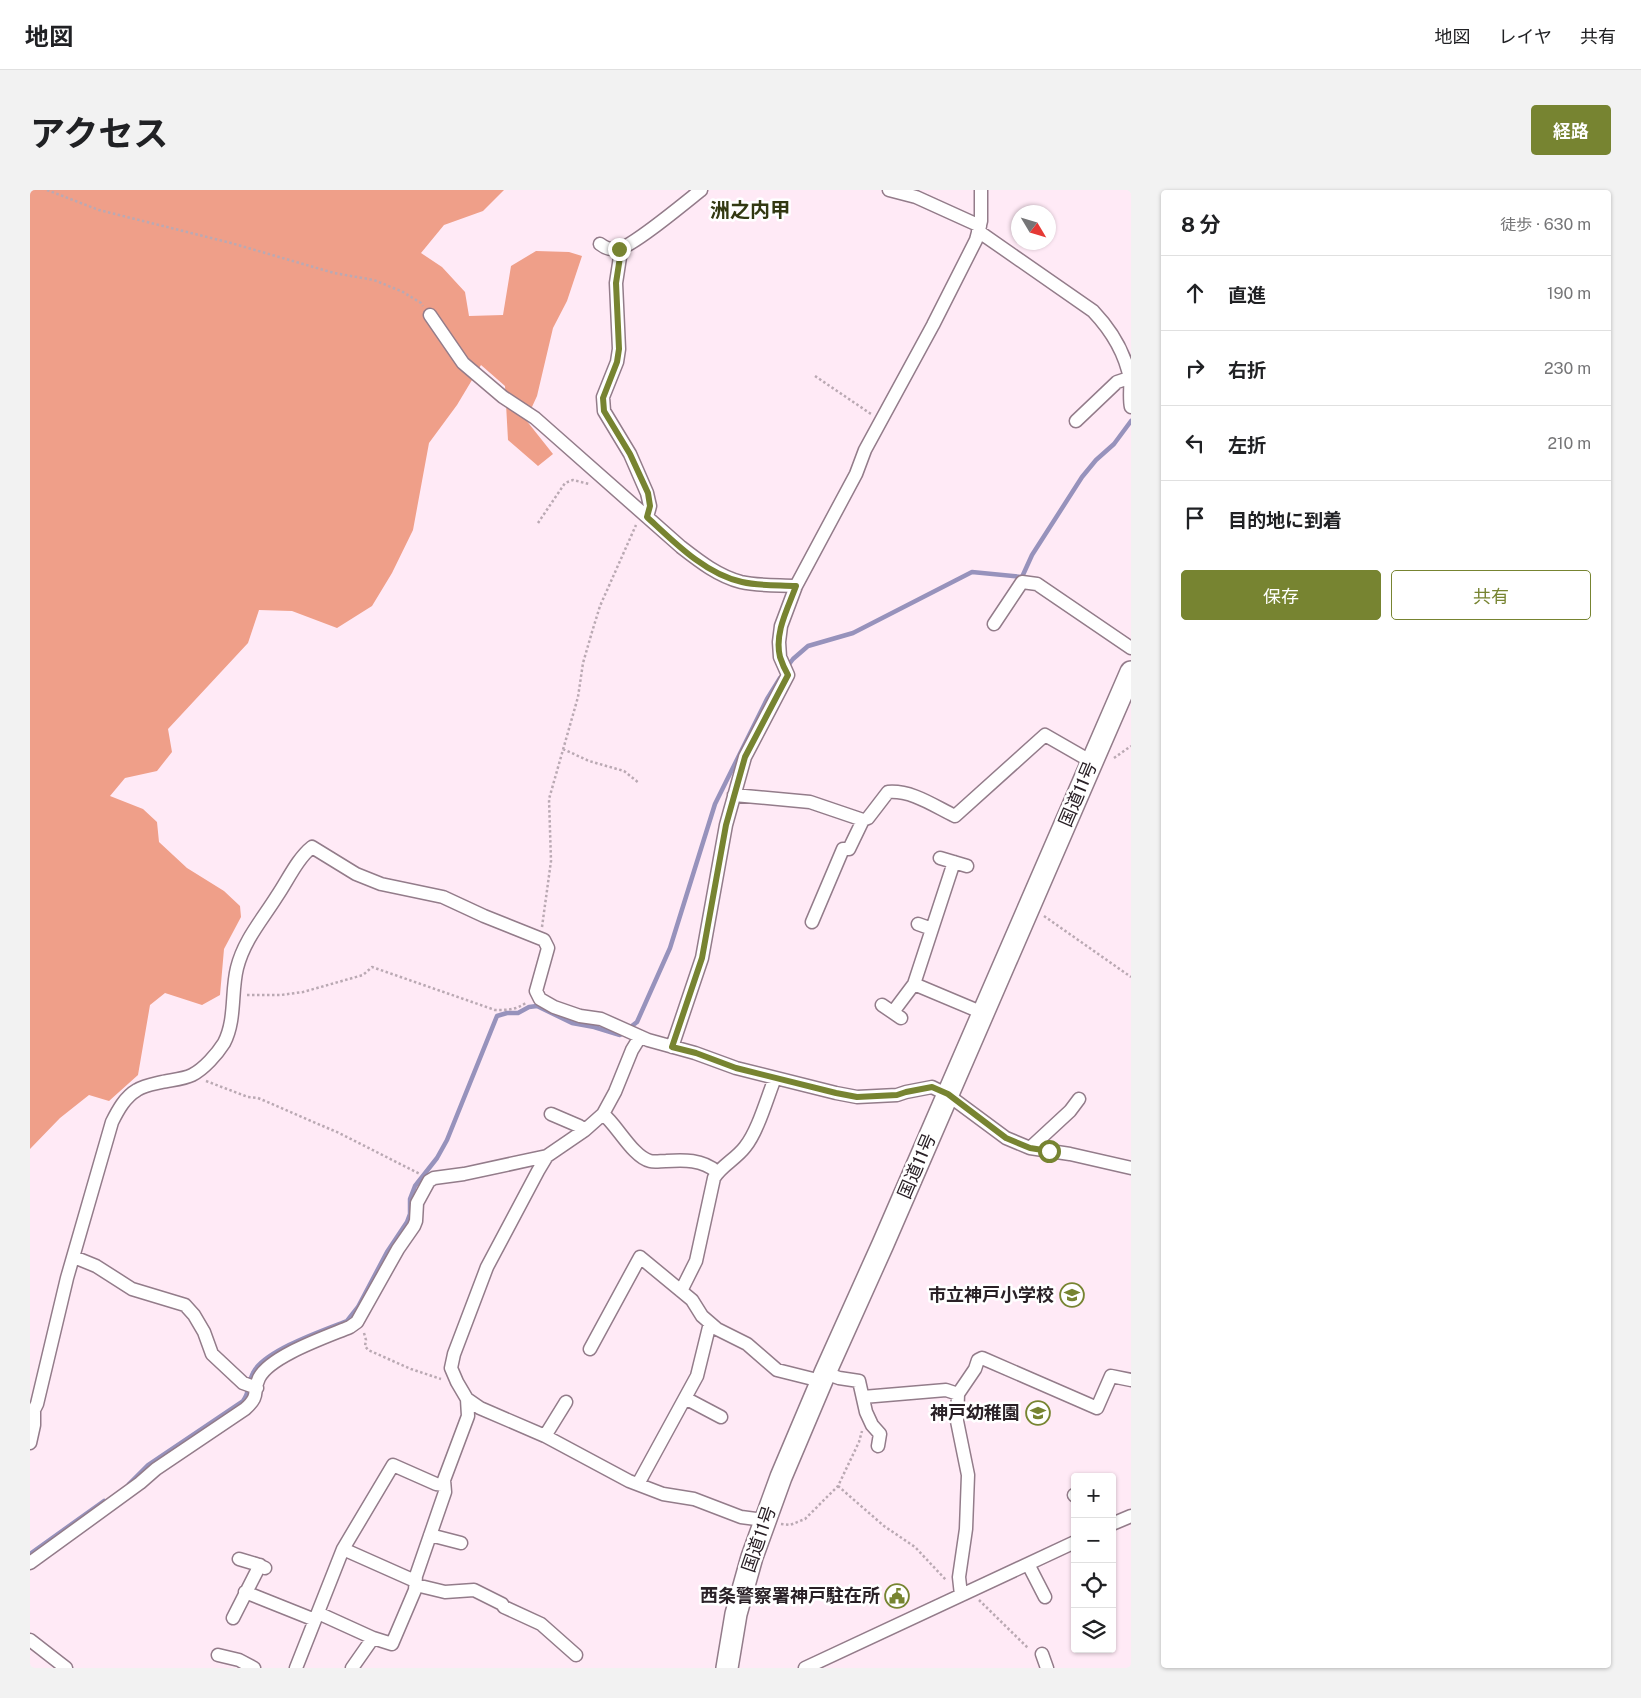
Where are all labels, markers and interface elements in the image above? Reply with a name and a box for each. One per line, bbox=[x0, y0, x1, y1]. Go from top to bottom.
text: 地図 bbox=[25, 22, 73, 50]
text: 地図 bbox=[1435, 26, 1471, 47]
text: レイヤ bbox=[1499, 26, 1552, 47]
text: 共有 bbox=[1580, 26, 1616, 47]
button: 経路 bbox=[1531, 105, 1611, 155]
text: アクセス bbox=[30, 113, 168, 154]
district label: 洲之内甲 bbox=[710, 198, 790, 222]
north arrow bbox=[1011, 205, 1056, 250]
text: 8 分 bbox=[1181, 212, 1221, 237]
text: 徒歩 · 630 m bbox=[1500, 215, 1591, 234]
route end bbox=[608, 238, 631, 261]
icon: ahead bbox=[1181, 279, 1209, 307]
text: 直進 bbox=[1228, 284, 1266, 306]
text: 190 m bbox=[1547, 284, 1591, 303]
icon: right bbox=[1181, 354, 1209, 382]
text: 右折 bbox=[1228, 359, 1266, 381]
text: 230 m bbox=[1544, 359, 1591, 378]
icon: left bbox=[1181, 429, 1209, 457]
text: 左折 bbox=[1228, 434, 1266, 456]
text: 210 m bbox=[1547, 434, 1591, 453]
icon: arrive bbox=[1181, 504, 1209, 532]
text: 目的地に到着 bbox=[1228, 509, 1342, 531]
button: 保存 bbox=[1181, 570, 1381, 620]
button: 共有 bbox=[1391, 570, 1591, 620]
street label: 国道11号 bbox=[1054, 758, 1101, 830]
street label: 国道11号 bbox=[893, 1130, 940, 1202]
route start bbox=[1038, 1140, 1061, 1163]
school or university icon: 市立神戸小学校 bbox=[1059, 1282, 1085, 1308]
place label: 市立神戸小学校 bbox=[928, 1284, 1054, 1305]
school or university icon: 神戸幼稚園 bbox=[1025, 1400, 1051, 1426]
place label: 神戸幼稚園 bbox=[930, 1402, 1020, 1423]
map controls bbox=[1071, 1473, 1116, 1653]
button: + bbox=[1071, 1473, 1116, 1518]
street label: 国道11号 bbox=[737, 1503, 780, 1575]
button: − bbox=[1071, 1518, 1116, 1563]
button: locate bbox=[1071, 1563, 1116, 1608]
public building icon: 西条警察署神戸駐在所 bbox=[884, 1583, 910, 1609]
place label: 西条警察署神戸駐在所 bbox=[700, 1585, 880, 1606]
button: layers bbox=[1071, 1608, 1116, 1653]

